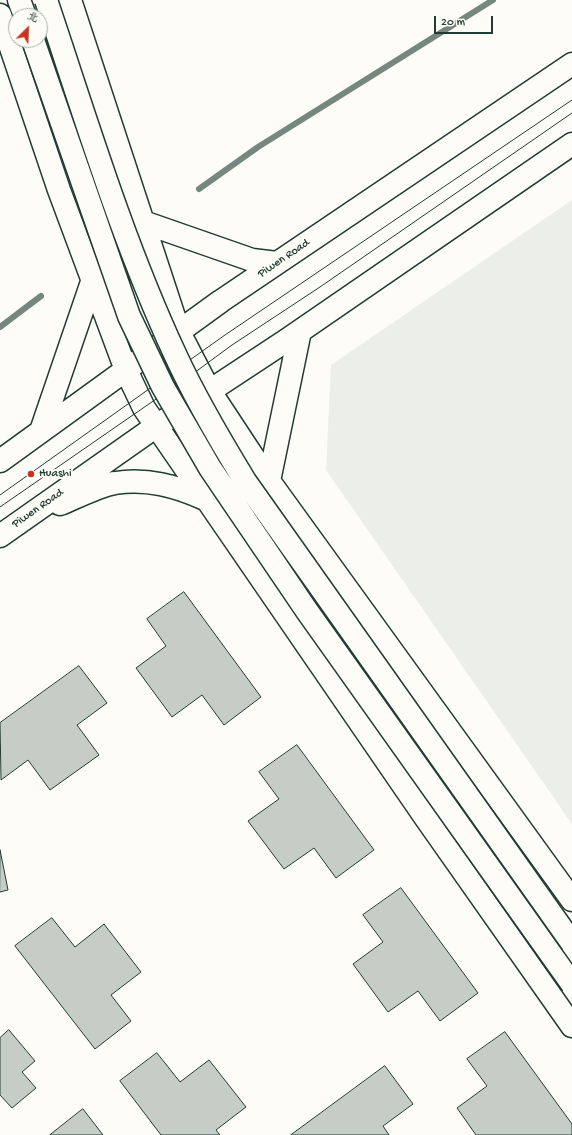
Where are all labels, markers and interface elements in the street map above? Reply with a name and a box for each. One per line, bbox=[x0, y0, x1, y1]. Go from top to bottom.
north arrow bbox=[8, 8, 48, 48]
scale bar bbox=[436, 8, 495, 34]
text: 北 bbox=[25, 10, 40, 26]
text: 20 m bbox=[441, 16, 465, 30]
street label: Piwen Road bbox=[255, 236, 313, 282]
place label: Huashi bbox=[39, 467, 72, 481]
marker: Huashi bbox=[26, 469, 36, 479]
street label: Piwen Road bbox=[10, 486, 66, 532]

